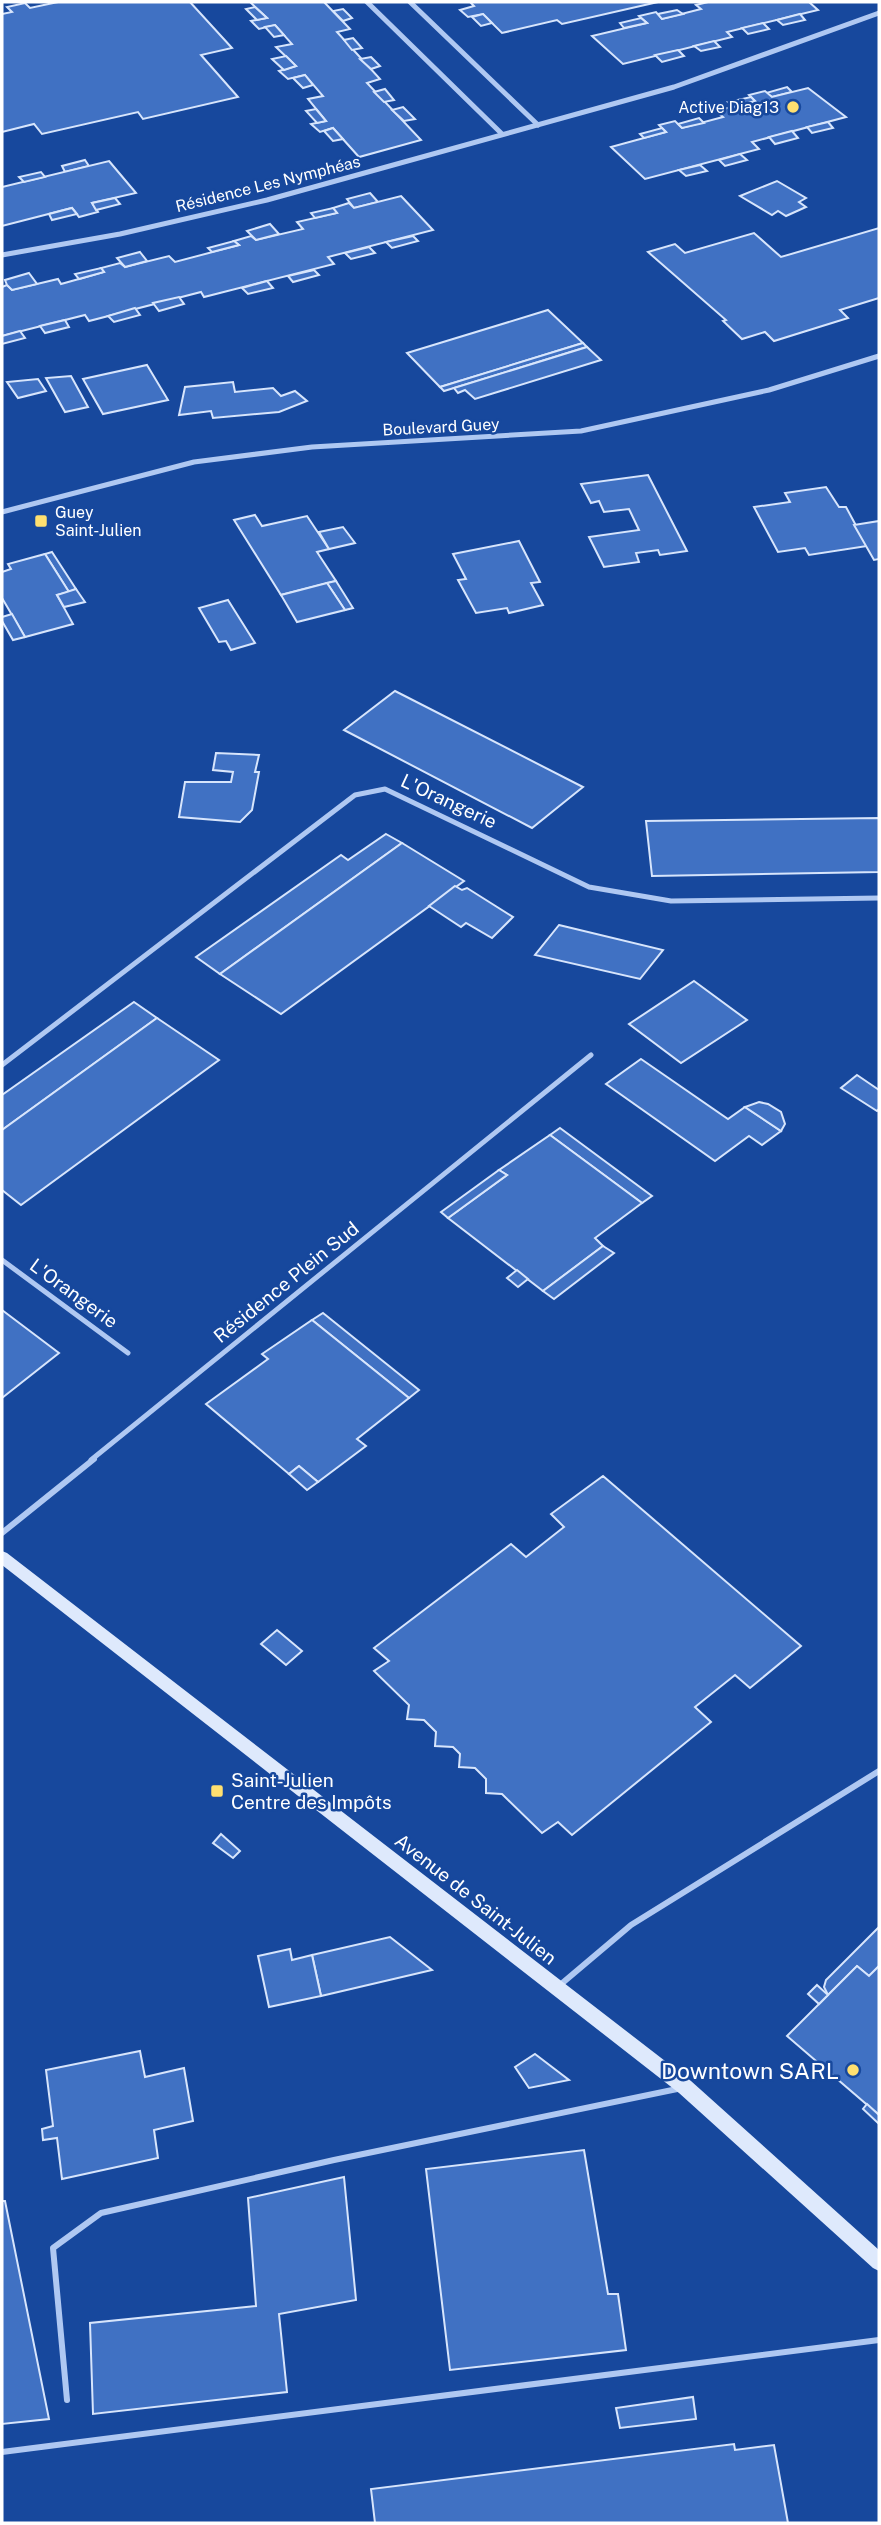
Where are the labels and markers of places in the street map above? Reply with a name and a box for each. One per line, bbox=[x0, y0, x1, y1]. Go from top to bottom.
place label: Active Diag13 bbox=[678, 98, 779, 117]
marker: Active Diag13 bbox=[785, 99, 801, 115]
place label: Guey Saint-Julien bbox=[55, 503, 142, 540]
marker: Guey Saint-Julien bbox=[33, 513, 49, 529]
place label: Saint-Julien Centre des Impôts bbox=[231, 1769, 392, 1813]
marker: Saint-Julien Centre des Impôts bbox=[209, 1783, 225, 1799]
place label: Downtown SARL bbox=[661, 2057, 839, 2084]
marker: Downtown SARL bbox=[845, 2062, 861, 2078]

